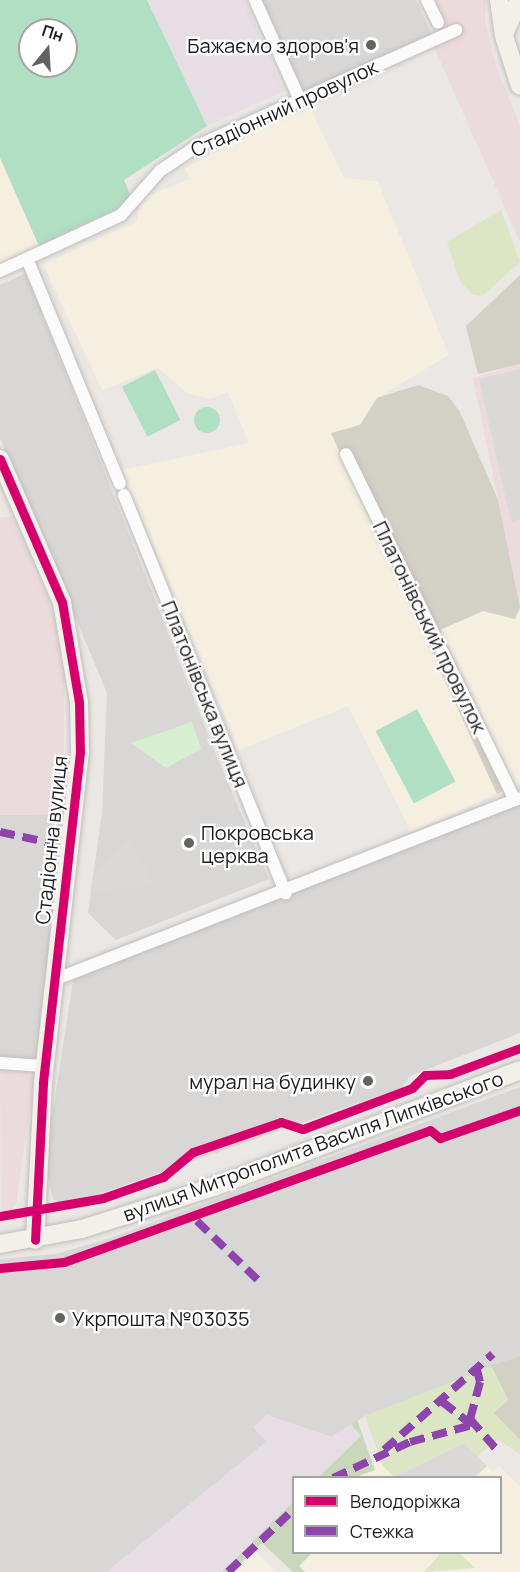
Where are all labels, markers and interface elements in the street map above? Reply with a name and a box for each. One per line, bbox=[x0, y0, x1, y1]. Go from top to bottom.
north arrow bbox=[18, 18, 78, 78]
text: Пн bbox=[39, 19, 67, 47]
place label: Бажаємо здоров'я bbox=[187, 33, 359, 57]
marker: Бажаємо здоров'я bbox=[364, 38, 378, 52]
street label: Стадіонний провулок bbox=[187, 54, 381, 162]
street label: Платонівський провулок bbox=[368, 517, 492, 737]
street label: Платонівська вулиця bbox=[157, 597, 253, 791]
street label: Стадіонна вулиця bbox=[30, 754, 72, 926]
place label: Покровська церква bbox=[201, 820, 314, 867]
marker: Покровська церква bbox=[182, 836, 196, 850]
street label: вулиця Митрополита Василя Липківського bbox=[120, 1066, 506, 1226]
place label: мурал на будинку bbox=[189, 1069, 356, 1093]
marker: мурал на будинку bbox=[361, 1074, 375, 1088]
place label: Укрпошта №03035 bbox=[72, 1306, 250, 1330]
marker: Укрпошта №03035 bbox=[53, 1311, 67, 1325]
legend bbox=[292, 1476, 502, 1554]
text: Велодоріжка bbox=[350, 1489, 460, 1513]
text: Стежка bbox=[350, 1519, 414, 1543]

